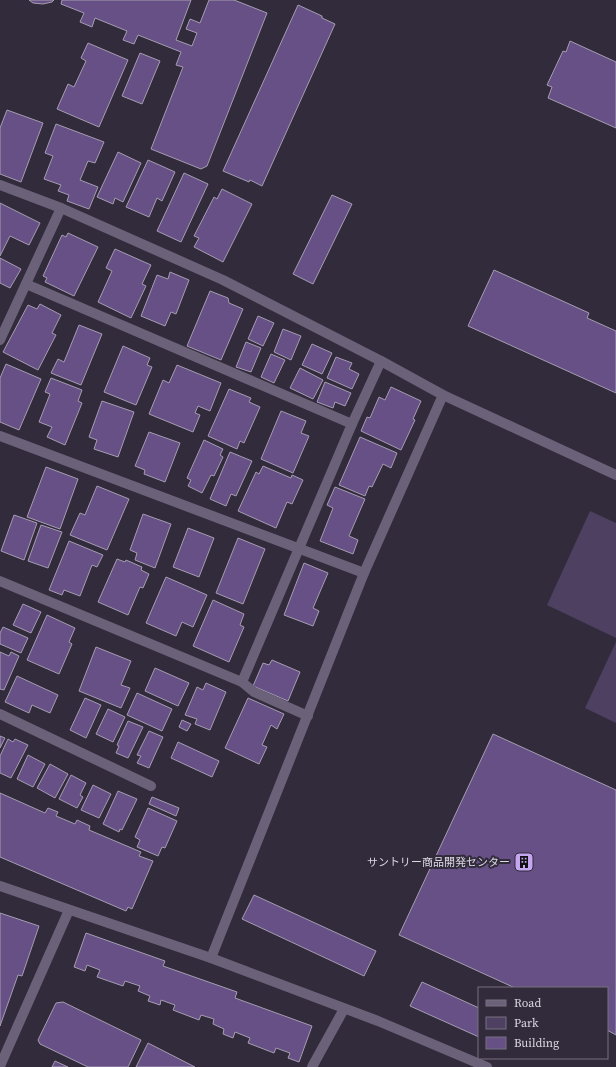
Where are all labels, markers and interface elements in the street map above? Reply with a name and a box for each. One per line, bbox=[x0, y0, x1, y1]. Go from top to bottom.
building icon: サントリー商品開発センター bbox=[513, 851, 535, 873]
place label: サントリー商品開発センター bbox=[367, 855, 510, 870]
legend bbox=[478, 987, 608, 1059]
text: Road bbox=[514, 995, 541, 1011]
text: Park bbox=[514, 1015, 539, 1031]
text: Building bbox=[514, 1035, 559, 1051]

